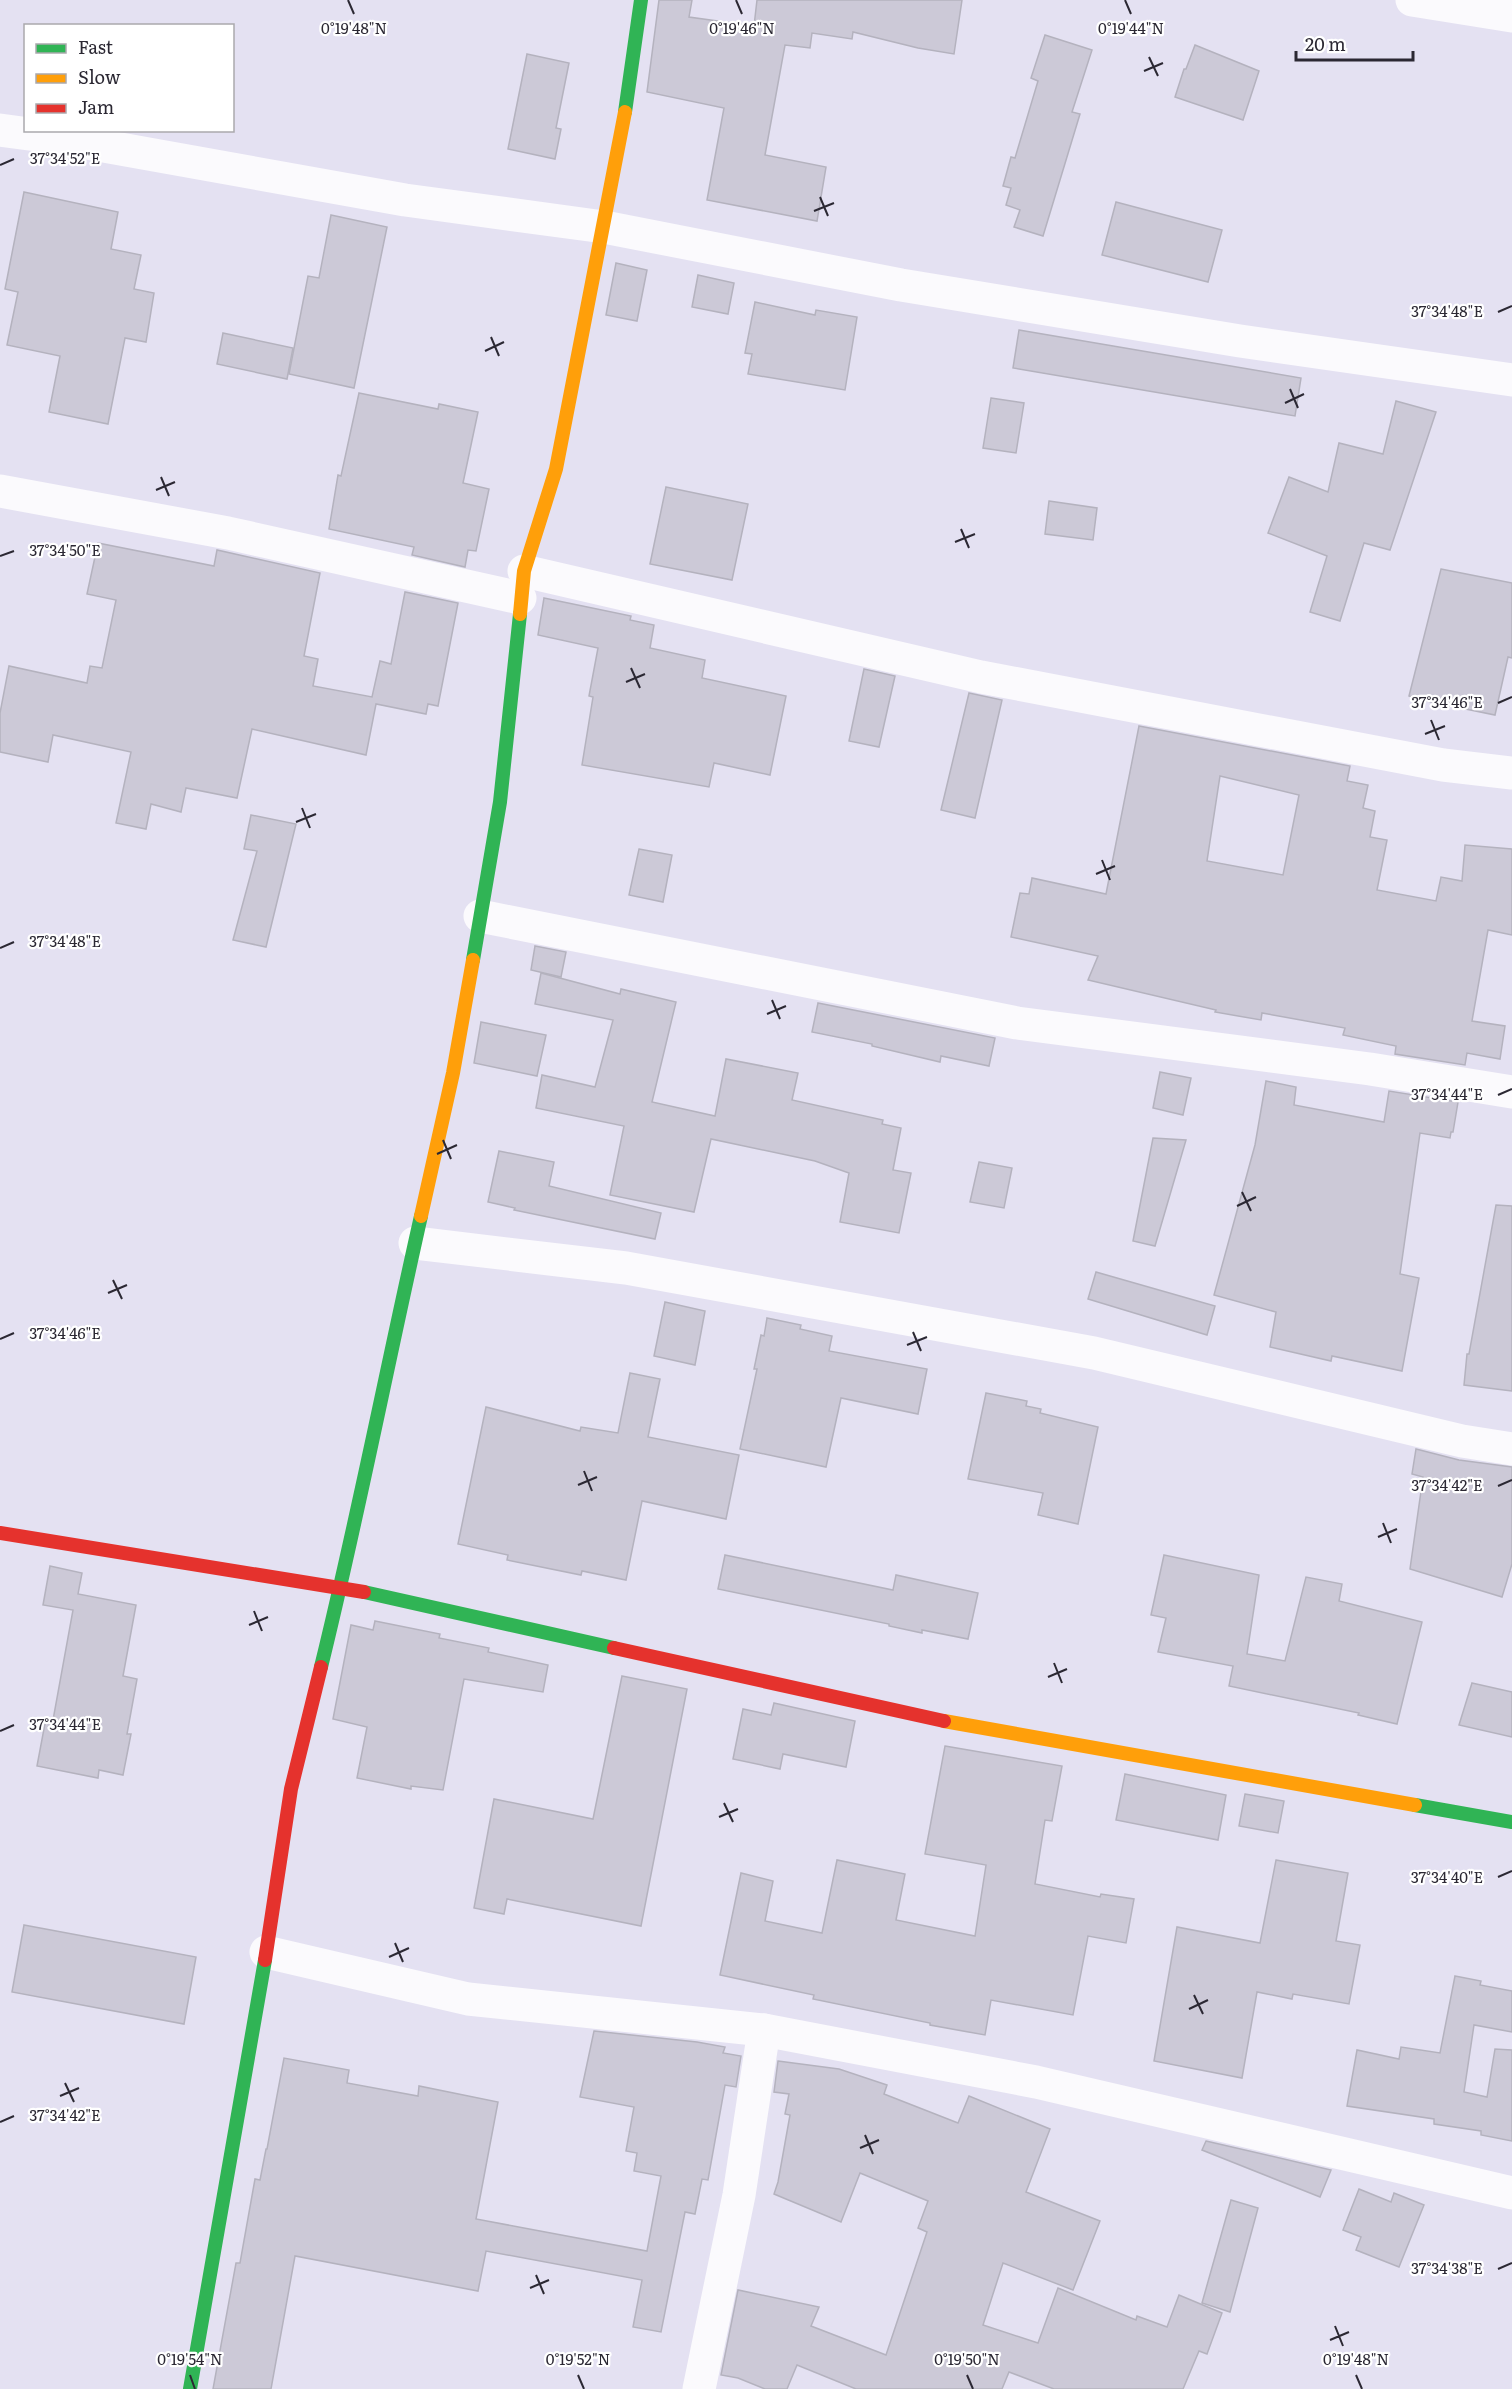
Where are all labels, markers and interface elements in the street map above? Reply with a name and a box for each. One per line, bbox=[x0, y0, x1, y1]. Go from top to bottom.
text: 0°19'48"N bbox=[321, 16, 387, 39]
text: 0°19'46"N bbox=[709, 16, 775, 39]
text: 0°19'44"N bbox=[1098, 16, 1164, 39]
legend bbox=[24, 24, 234, 132]
scale bar bbox=[1296, 24, 1413, 62]
text: 20 m bbox=[1305, 30, 1346, 57]
text: Fast bbox=[78, 33, 114, 60]
text: Slow bbox=[78, 63, 121, 90]
text: Jam bbox=[78, 93, 114, 120]
text: 37°34'52"E bbox=[30, 146, 100, 169]
text: 37°34'48"E bbox=[1411, 299, 1483, 322]
text: 37°34'50"E bbox=[29, 538, 101, 561]
text: 37°34'46"E bbox=[1411, 690, 1483, 713]
text: 37°34'48"E bbox=[29, 929, 101, 952]
text: 37°34'44"E bbox=[1411, 1082, 1483, 1105]
text: 37°34'46"E bbox=[29, 1321, 101, 1344]
text: 37°34'42"E bbox=[1411, 1473, 1483, 1496]
text: 37°34'44"E bbox=[29, 1712, 101, 1735]
text: 37°34'40"E bbox=[1411, 1865, 1483, 1888]
text: 37°34'42"E bbox=[29, 2103, 101, 2126]
text: 37°34'38"E bbox=[1411, 2256, 1483, 2279]
text: 0°19'54"N bbox=[157, 2347, 223, 2370]
text: 0°19'52"N bbox=[546, 2347, 610, 2370]
text: 0°19'50"N bbox=[934, 2347, 1000, 2370]
text: 0°19'48"N bbox=[1323, 2347, 1389, 2370]

